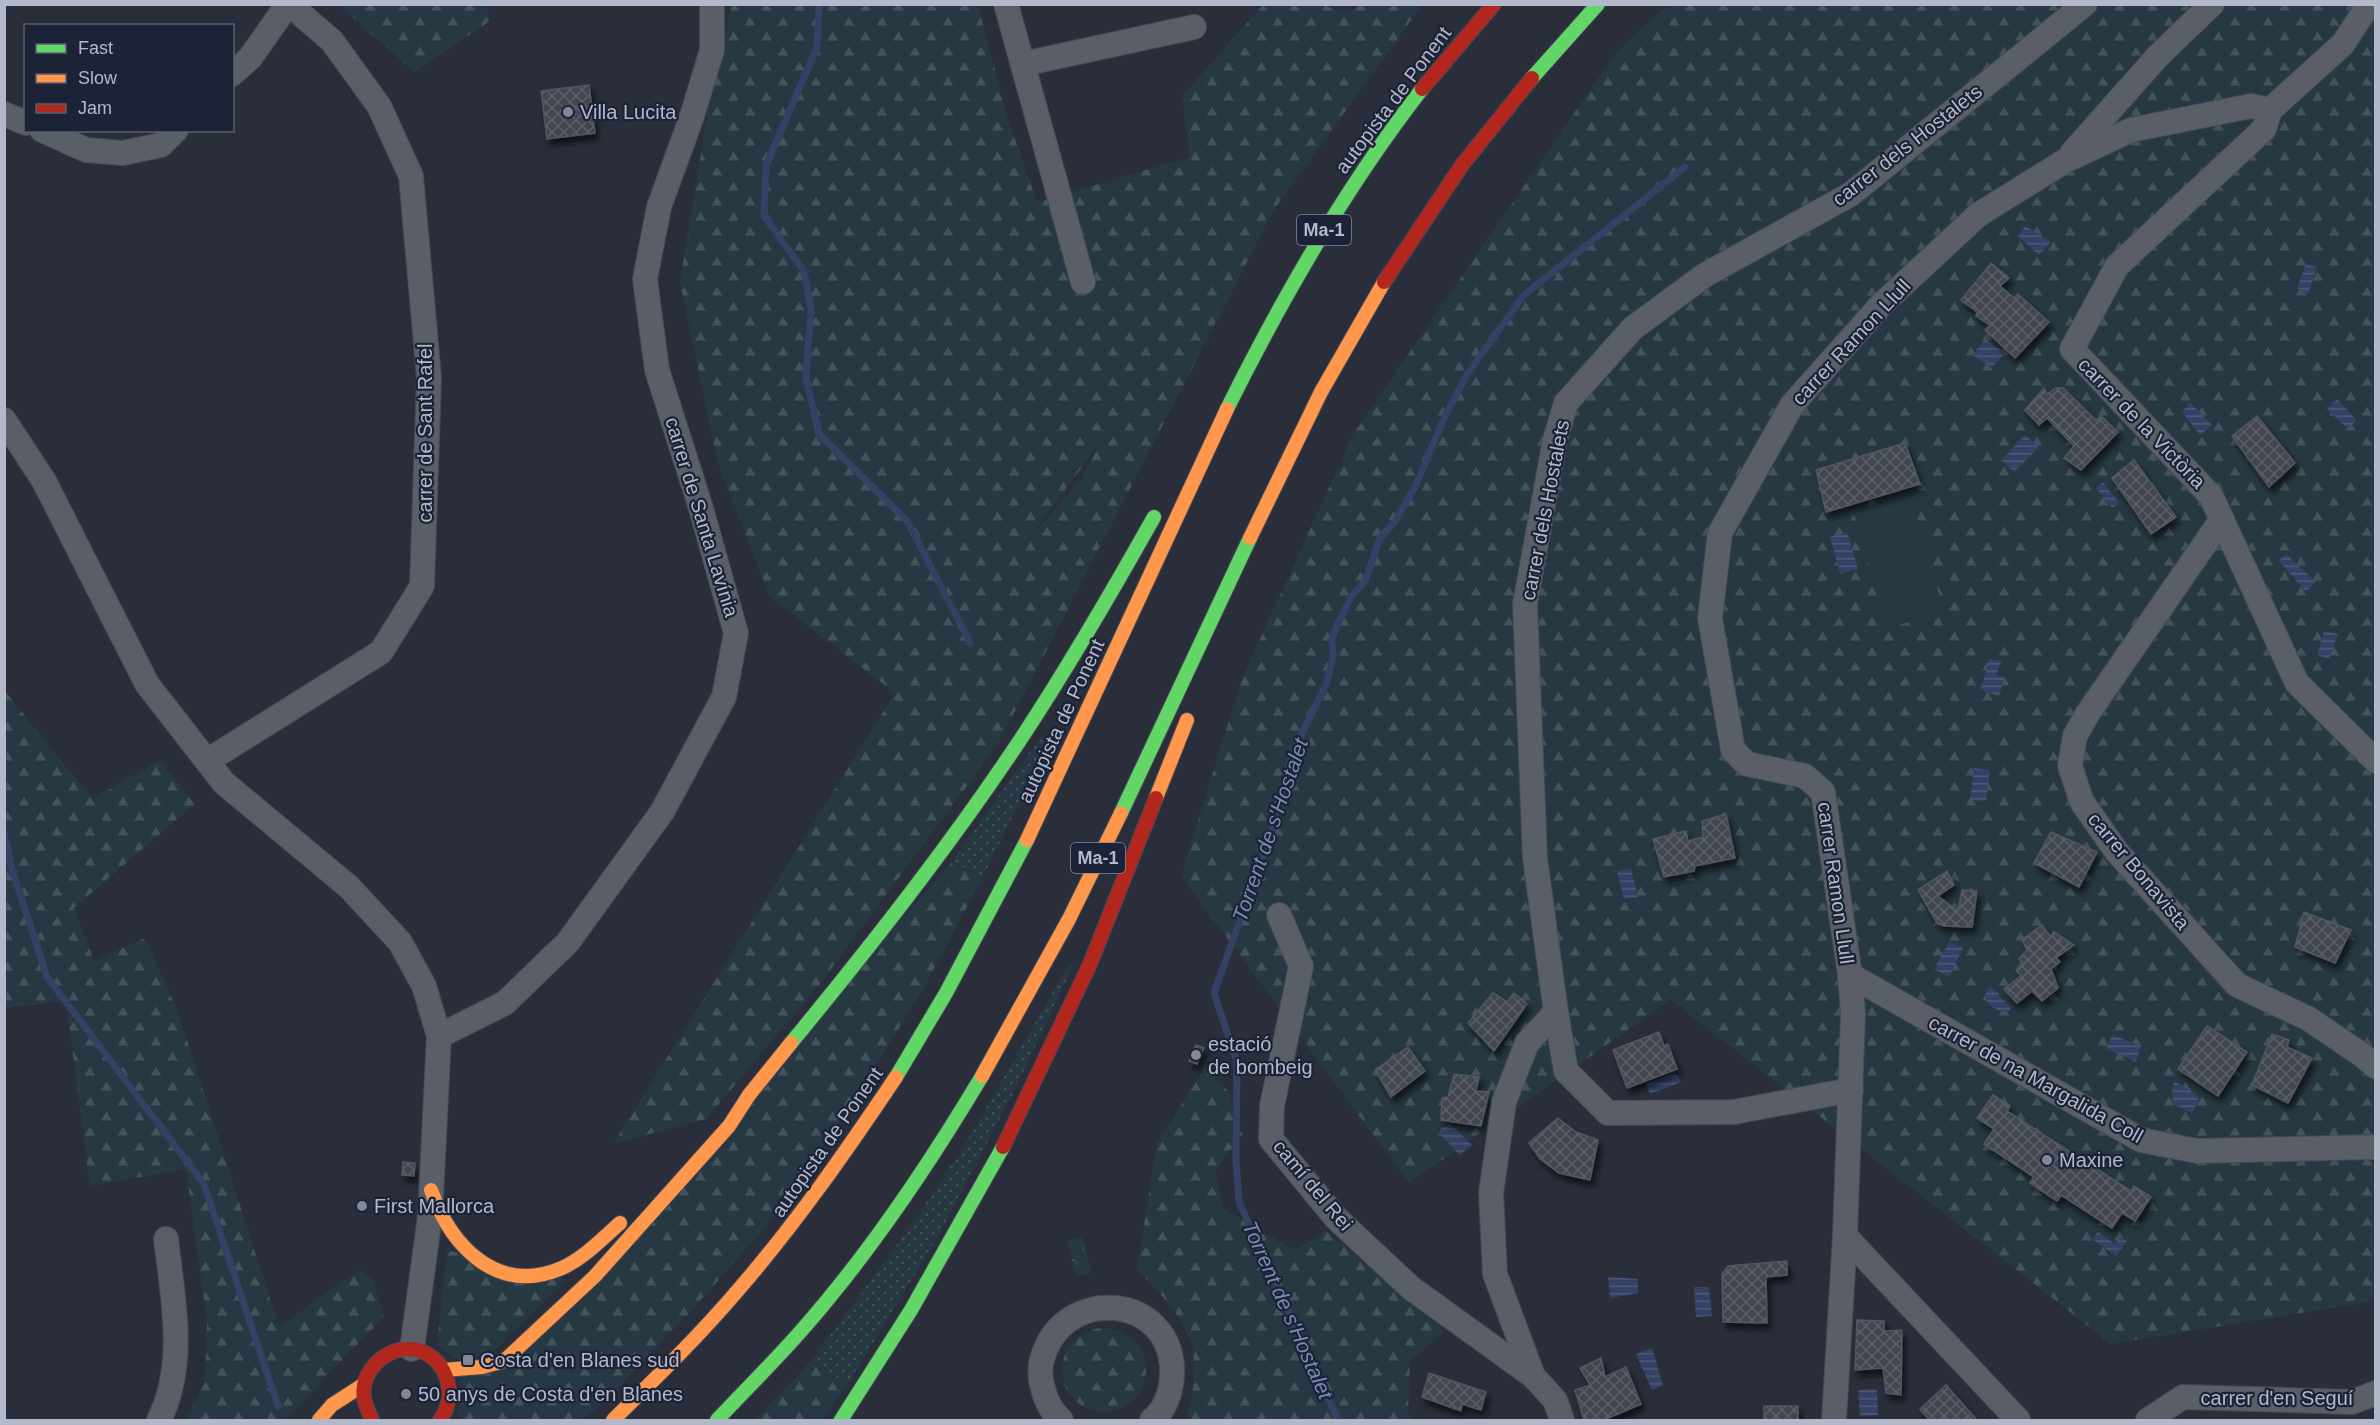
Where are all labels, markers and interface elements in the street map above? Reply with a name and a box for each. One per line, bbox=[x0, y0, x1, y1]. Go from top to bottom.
street label: autopista de Ponent bbox=[1331, 22, 1456, 178]
legend bbox=[24, 24, 234, 132]
text: Fast bbox=[78, 38, 113, 58]
text: Slow bbox=[78, 68, 118, 88]
street label: carrer dels Hostalets bbox=[1828, 80, 1986, 210]
text: Jam bbox=[78, 98, 112, 118]
place label: Villa Lucita bbox=[580, 101, 677, 123]
marker: Villa Lucita bbox=[561, 105, 575, 119]
road number: Ma-1 bbox=[1297, 215, 1351, 245]
street label: carrer Ramon Llull bbox=[1787, 275, 1915, 409]
street label: carrer de Sant Rafel bbox=[414, 344, 436, 522]
street label: carrer de la Victòria bbox=[2074, 353, 2211, 494]
street label: carrer de Santa Lavínia bbox=[661, 414, 743, 620]
street label: carrer dels Hostalets bbox=[1517, 418, 1573, 602]
street label: autopista de Ponent bbox=[1013, 635, 1109, 806]
water label: Torrent de s'Hostalet bbox=[1228, 734, 1313, 925]
street label: carrer Ramon Llull bbox=[1814, 801, 1858, 965]
street label: carrer Bonavista bbox=[2084, 808, 2195, 935]
road number: Ma-1 bbox=[1071, 843, 1125, 873]
street label: carrer de na Margalida Coll bbox=[1925, 1011, 2147, 1147]
place label: estació de bombeig bbox=[1208, 1033, 1313, 1078]
marker: estació de bombeig bbox=[1189, 1048, 1203, 1062]
street label: autopista de Ponent bbox=[767, 1062, 887, 1221]
street label: camí del Rei bbox=[1269, 1135, 1357, 1235]
place label: Maxine bbox=[2059, 1149, 2123, 1171]
marker: Maxine bbox=[2040, 1153, 2054, 1167]
place label: First Mallorca bbox=[374, 1195, 495, 1217]
marker: First Mallorca bbox=[355, 1199, 369, 1213]
water label: Torrent de s'Hostalet bbox=[1238, 1217, 1338, 1404]
place label: Costa d'en Blanes sud bbox=[480, 1349, 680, 1371]
marker: Costa d'en Blanes sud bbox=[461, 1353, 475, 1367]
place label: 50 anys de Costa d'en Blanes bbox=[418, 1383, 683, 1405]
marker: 50 anys de Costa d'en Blanes bbox=[399, 1387, 413, 1401]
street label: carrer d'en Seguí bbox=[2201, 1387, 2354, 1409]

